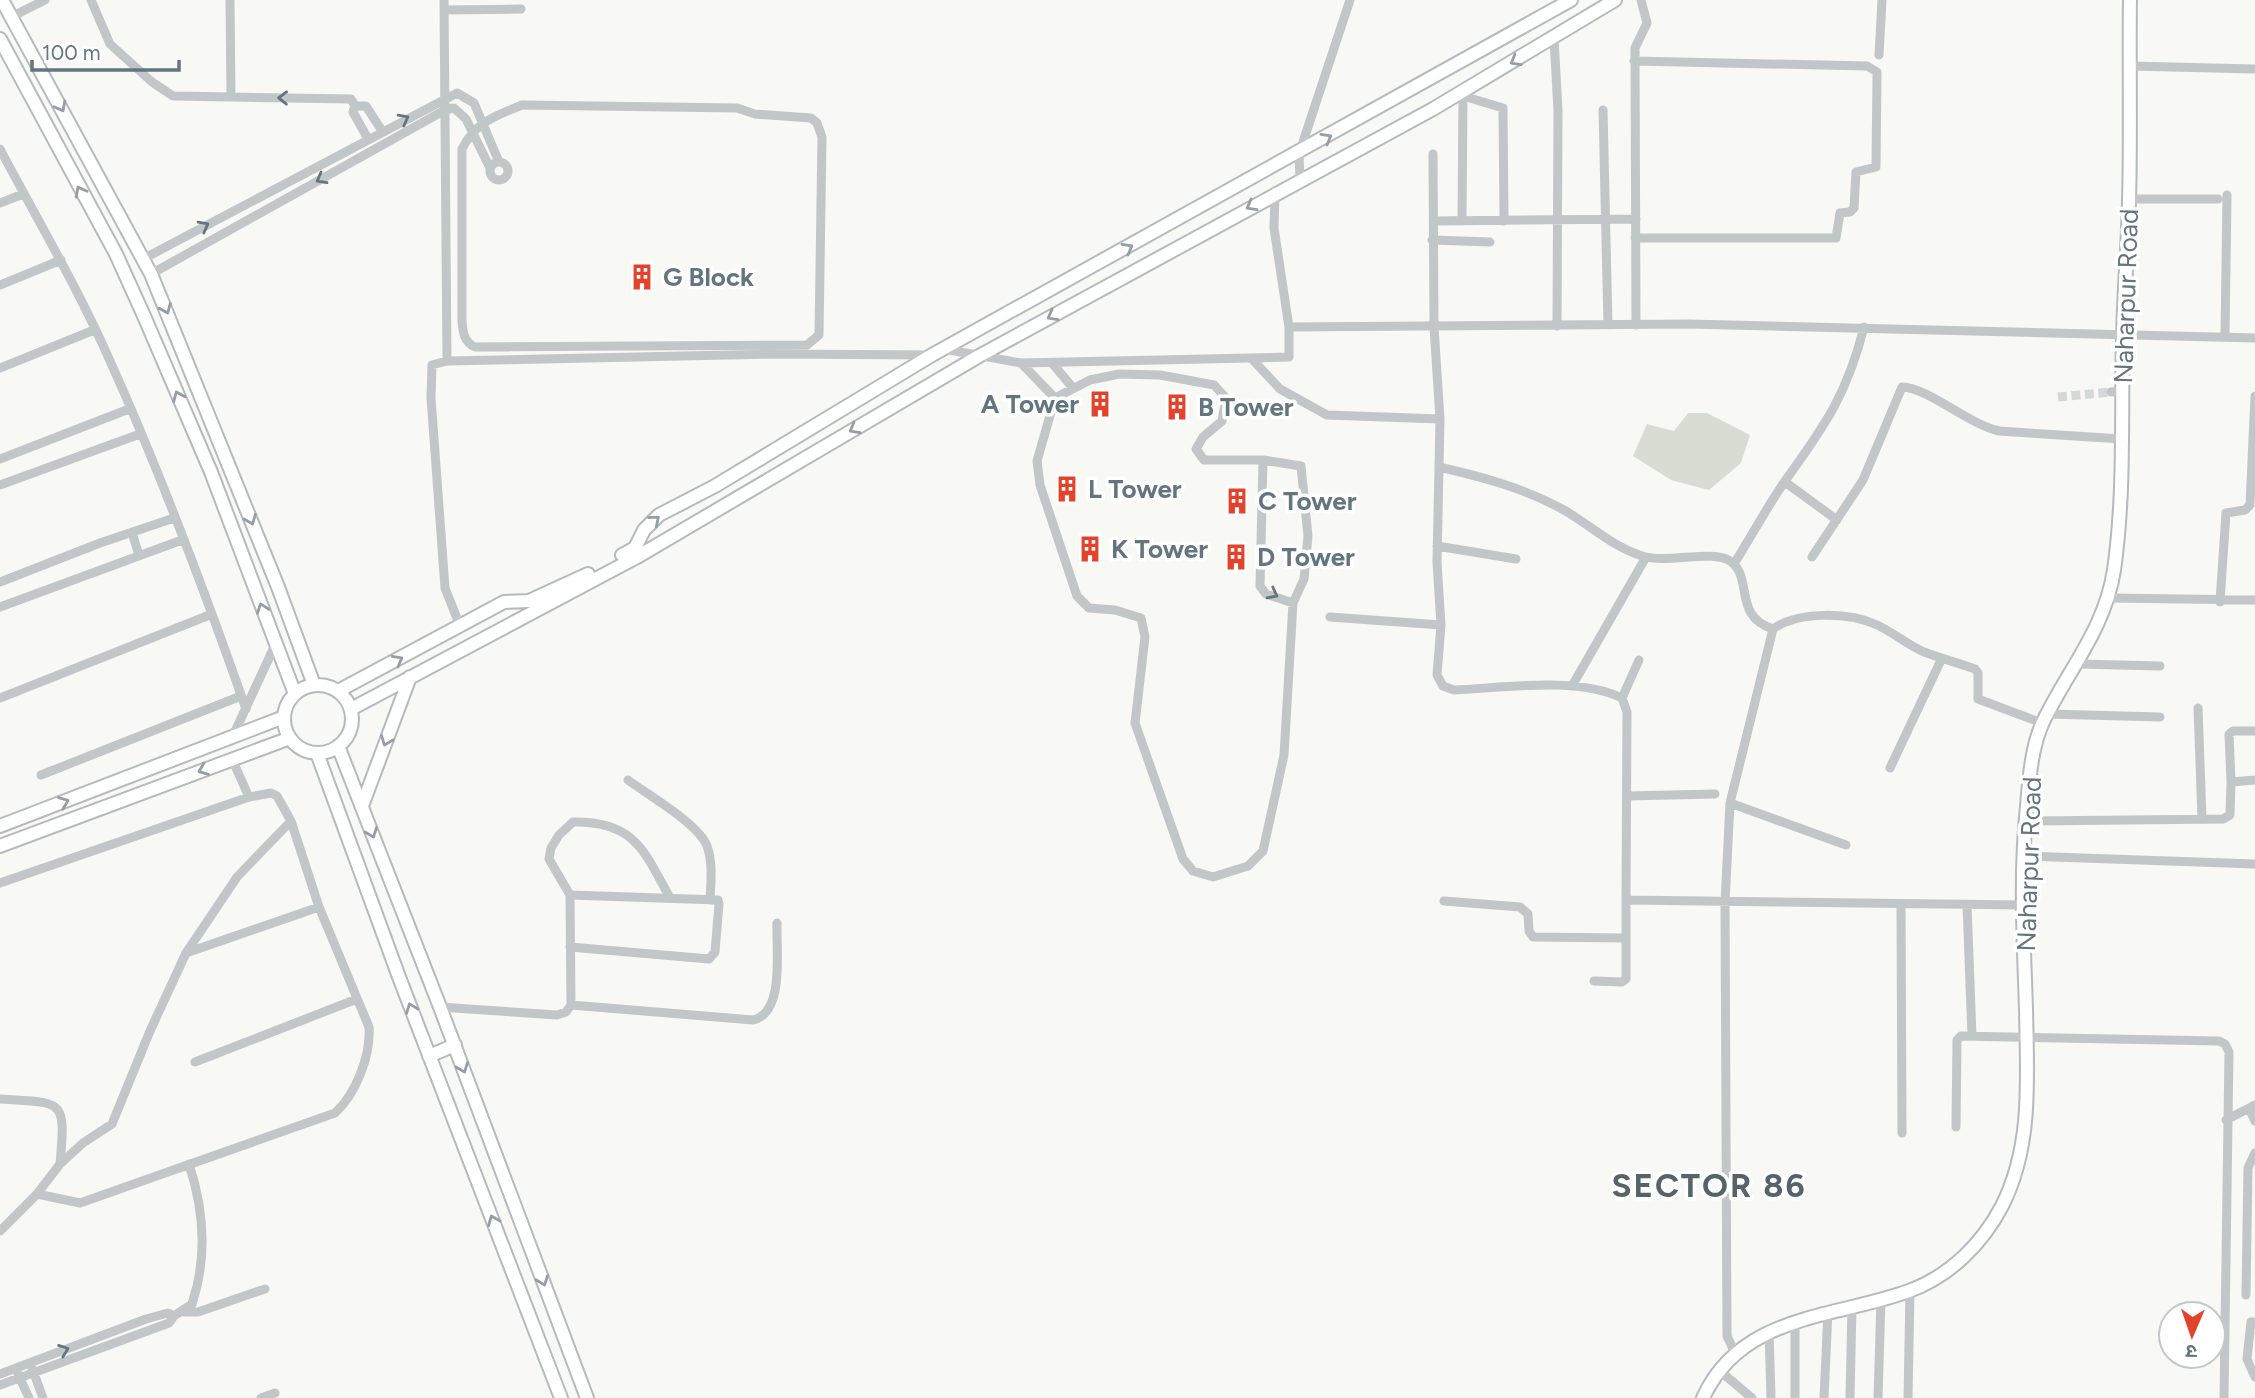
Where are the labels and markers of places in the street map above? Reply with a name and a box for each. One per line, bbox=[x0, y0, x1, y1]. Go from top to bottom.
place label: G Block bbox=[663, 261, 754, 293]
building icon: G Block bbox=[627, 262, 657, 292]
place label: A Tower bbox=[981, 388, 1079, 420]
building icon: A Tower bbox=[1085, 389, 1115, 419]
place label: B Tower bbox=[1198, 391, 1294, 423]
building icon: B Tower bbox=[1162, 392, 1192, 422]
place label: L Tower bbox=[1088, 473, 1182, 505]
building icon: L Tower bbox=[1052, 474, 1082, 504]
place label: C Tower bbox=[1258, 485, 1357, 517]
building icon: C Tower bbox=[1222, 486, 1252, 516]
place label: K Tower bbox=[1111, 533, 1208, 565]
building icon: K Tower bbox=[1075, 534, 1105, 564]
place label: D Tower bbox=[1257, 541, 1355, 573]
building icon: D Tower bbox=[1221, 542, 1251, 572]

